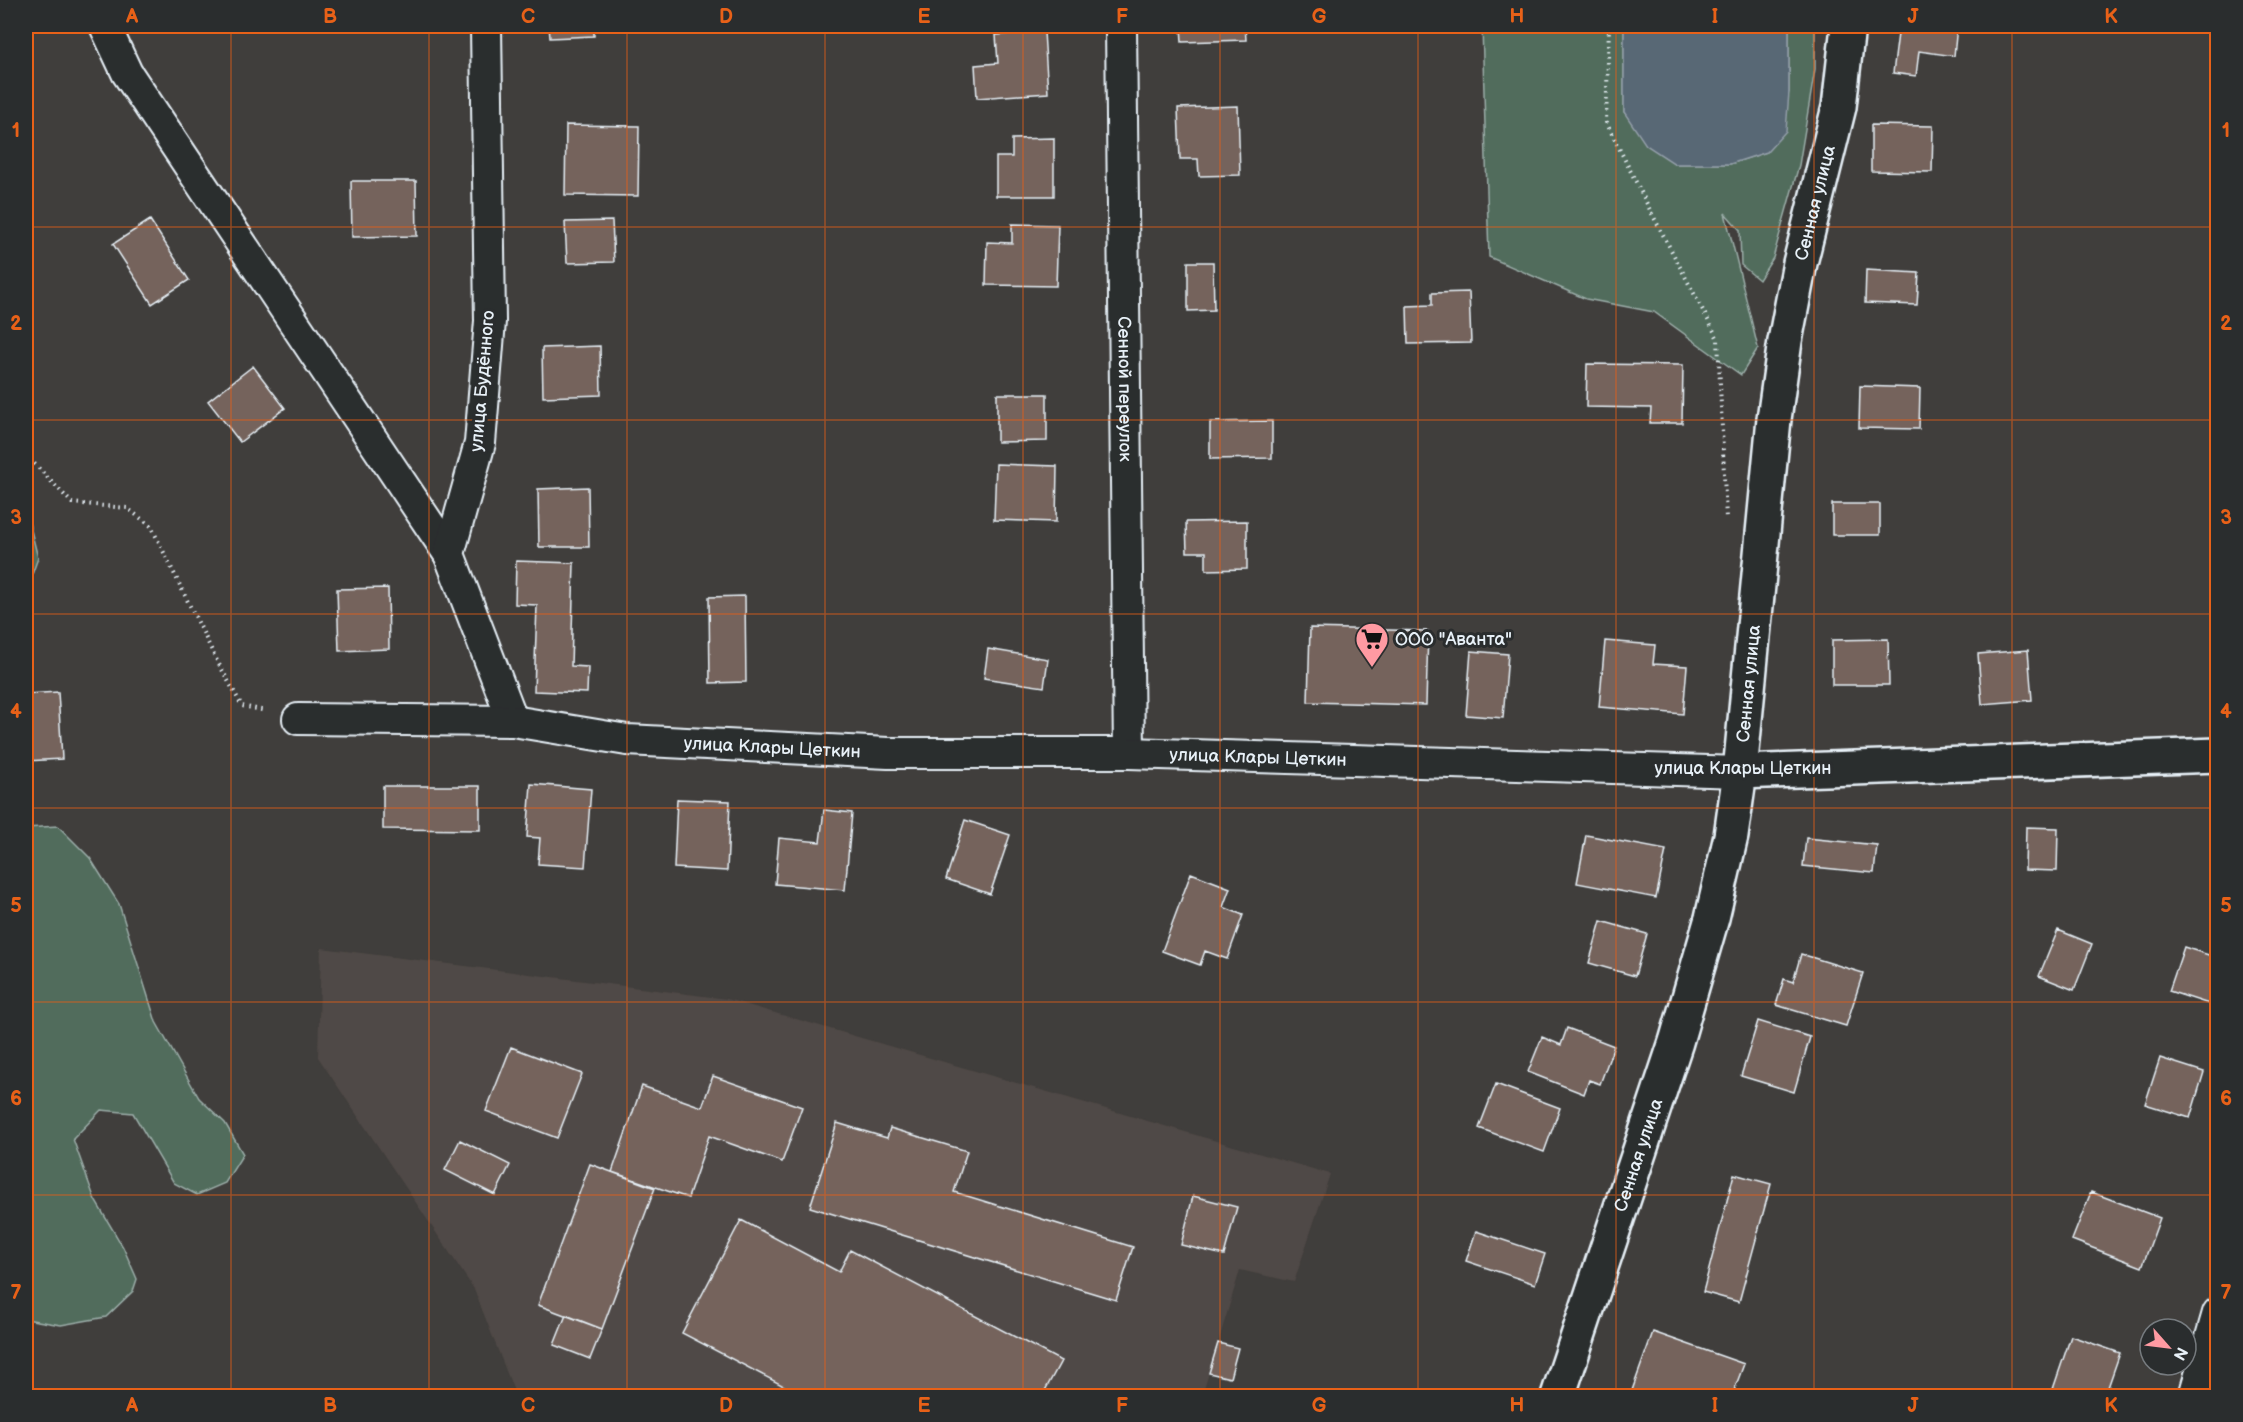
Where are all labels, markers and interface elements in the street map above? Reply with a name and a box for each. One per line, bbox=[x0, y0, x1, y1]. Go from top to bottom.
text: A bbox=[125, 5, 139, 29]
text: B bbox=[323, 5, 337, 29]
text: C bbox=[521, 5, 535, 29]
text: D bbox=[719, 5, 733, 29]
text: E bbox=[918, 5, 931, 29]
text: F bbox=[1116, 5, 1128, 29]
text: G bbox=[1312, 5, 1327, 29]
text: H bbox=[1510, 5, 1524, 29]
text: I bbox=[1712, 5, 1718, 29]
text: J bbox=[1908, 5, 1920, 29]
text: K bbox=[2104, 5, 2118, 29]
text: 1 bbox=[12, 119, 20, 143]
text: 1 bbox=[2222, 119, 2230, 143]
street label: Сенная улица bbox=[1791, 143, 1840, 263]
street label: улица Будённого bbox=[466, 309, 499, 453]
text: 2 bbox=[10, 312, 22, 336]
text: 2 bbox=[2220, 312, 2232, 336]
street label: Сенной переулок bbox=[1113, 316, 1136, 462]
text: 3 bbox=[10, 506, 22, 530]
text: 3 bbox=[2220, 506, 2232, 530]
supermarket icon: ООО "Аванта" bbox=[1354, 621, 1390, 668]
street label: Сенная улица bbox=[1733, 623, 1765, 743]
place label: ООО "Аванта" bbox=[1395, 629, 1512, 650]
text: 4 bbox=[10, 700, 22, 724]
text: 4 bbox=[2220, 700, 2232, 724]
street label: улица Клары Цеткин bbox=[683, 733, 861, 763]
street label: улица Клары Цеткин bbox=[1169, 744, 1347, 771]
street label: улица Клары Цеткин bbox=[1654, 758, 1832, 779]
text: 5 bbox=[10, 894, 22, 918]
text: 5 bbox=[2220, 894, 2232, 918]
text: 6 bbox=[10, 1087, 22, 1111]
text: 6 bbox=[2220, 1087, 2232, 1111]
street label: Сенная улица bbox=[1610, 1096, 1668, 1214]
text: 7 bbox=[10, 1281, 22, 1305]
text: 7 bbox=[2220, 1281, 2232, 1305]
north arrow bbox=[2138, 1317, 2198, 1377]
text: N bbox=[2169, 1344, 2191, 1363]
text: A bbox=[125, 1394, 139, 1418]
text: B bbox=[323, 1394, 337, 1418]
text: C bbox=[521, 1394, 535, 1418]
text: D bbox=[719, 1394, 733, 1418]
text: E bbox=[918, 1394, 931, 1418]
text: F bbox=[1116, 1394, 1128, 1418]
text: G bbox=[1312, 1394, 1327, 1418]
text: H bbox=[1510, 1394, 1524, 1418]
text: I bbox=[1712, 1394, 1718, 1418]
text: J bbox=[1908, 1394, 1920, 1418]
text: K bbox=[2104, 1394, 2118, 1418]

